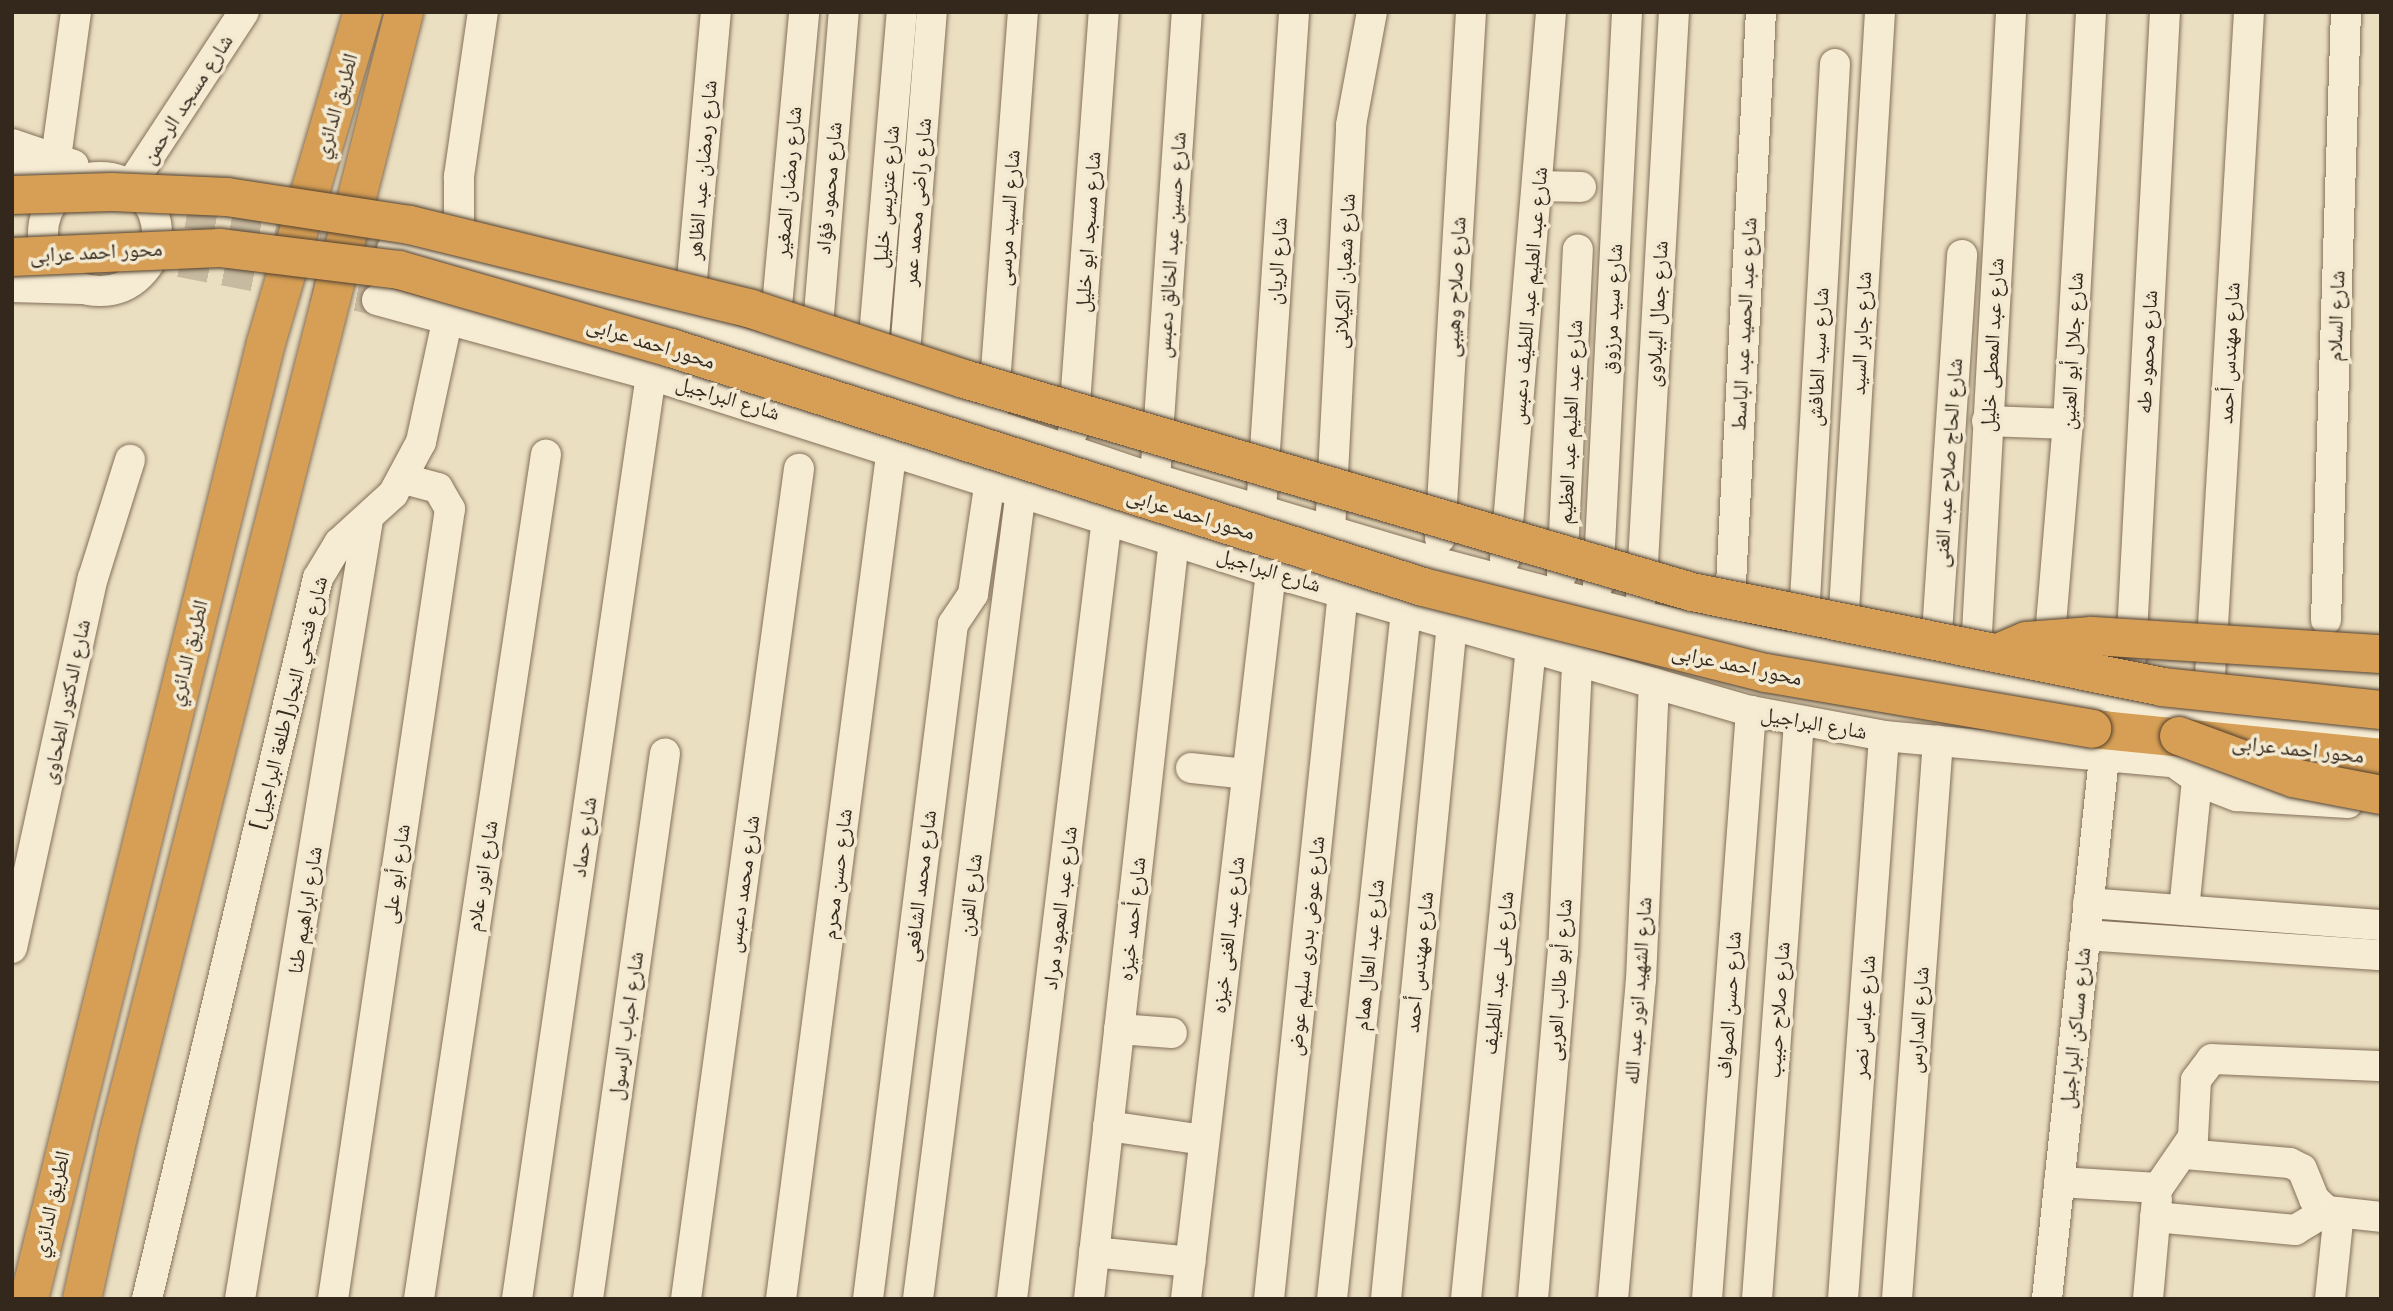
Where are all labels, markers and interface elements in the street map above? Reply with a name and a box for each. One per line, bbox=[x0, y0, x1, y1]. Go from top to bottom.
street label: شارع مسجد الرحمن bbox=[136, 29, 238, 169]
street label: الطريق الدائري bbox=[309, 50, 363, 162]
street label: شارع رمضان عبد الظاهر bbox=[682, 79, 722, 261]
street label: شارع رمضان الصغير bbox=[769, 105, 807, 259]
street label: شارع راضى محمد عمر bbox=[897, 117, 937, 287]
street label: شارع محمود فؤاد bbox=[811, 121, 847, 255]
street label: شارع عتريس خليل bbox=[867, 124, 905, 270]
street label: شارع حسين عبد الخالق دعبس bbox=[1151, 131, 1191, 359]
street label: شارع السيد مرسى bbox=[991, 149, 1025, 287]
street label: شارع مسجد ابو خليل bbox=[1070, 151, 1106, 313]
street label: شارع عبد العليم عبد اللطيف دعبس bbox=[1505, 166, 1553, 426]
street label: شارع شعبان الكيلانى bbox=[1327, 193, 1361, 349]
street label: شارع الريان bbox=[1261, 216, 1293, 306]
street label: شارع صلاح وهيبى bbox=[1439, 216, 1471, 358]
street label: شارع عبد الحميد عبد الباسط bbox=[1726, 217, 1762, 431]
street label: محور احمد عرابى bbox=[29, 236, 163, 268]
street label: شارع جمال الببلاوى bbox=[1641, 240, 1673, 388]
street label: شارع سيد مرزوق bbox=[1596, 243, 1628, 375]
street label: شارع عبد المعطى خليل bbox=[1975, 257, 2009, 433]
street label: شارع السلام bbox=[2322, 270, 2350, 362]
street label: شارع جابر السيد bbox=[1845, 271, 1877, 395]
street label: شارع جلال أبو العنين bbox=[2055, 271, 2089, 431]
street label: شارع مهندس أحمد bbox=[2213, 282, 2245, 424]
street label: شارع سيد الطافش bbox=[1802, 287, 1834, 427]
street label: شارع محمود طه bbox=[2131, 289, 2163, 415]
street label: محور احمد عرابى bbox=[584, 312, 718, 374]
street label: شارع عبد العليم عبد العظيم bbox=[1552, 319, 1588, 525]
street label: شارع الحاج صلاح عبد الغنى bbox=[1928, 357, 1968, 569]
street label: شارع البراجيل bbox=[673, 370, 783, 426]
street label: محور احمد عرابى bbox=[1124, 483, 1258, 545]
street label: شارع البراجيل bbox=[1214, 542, 1324, 598]
street label: شارع فتحي النجار[طلعة البراجيل] bbox=[245, 574, 333, 832]
street label: الطريق الدائري bbox=[163, 597, 213, 709]
street label: شارع الدكتور الطحاوى bbox=[36, 617, 96, 787]
street label: محور احمد عرابى bbox=[1669, 639, 1805, 691]
street label: شارع البراجيل bbox=[1759, 701, 1869, 745]
street label: محور احمد عرابى bbox=[2231, 730, 2365, 768]
street label: شارع حماد bbox=[566, 795, 602, 879]
street label: شارع حسن محرم bbox=[816, 807, 858, 941]
street label: شارع محمد الشافعى bbox=[898, 809, 942, 963]
street label: شارع محمد دعبس bbox=[721, 813, 765, 955]
street label: شارع انور علام bbox=[461, 819, 503, 933]
street label: شارع أبو على bbox=[377, 822, 415, 926]
street label: شارع عبد المعبود مراد bbox=[1037, 825, 1083, 991]
street label: شارع عوض بدرى سليم عوض bbox=[1282, 835, 1330, 1057]
street label: شارع ابراهيم طنا bbox=[282, 844, 328, 976]
street label: شارع الفرن bbox=[952, 852, 988, 938]
street label: شارع عبد الغنى خيزه bbox=[1206, 855, 1250, 1015]
street label: شارع أحمد خيزه bbox=[1113, 856, 1151, 982]
street label: شارع عبد العال همام bbox=[1349, 878, 1389, 1032]
street label: شارع مهندس أحمد bbox=[1399, 890, 1439, 1034]
street label: شارع على عبد اللطيف bbox=[1477, 890, 1519, 1056]
street label: شارع الشهيد انور عبد الله bbox=[1619, 896, 1657, 1086]
street label: شارع أبو طالب العربى bbox=[1541, 898, 1577, 1062]
street label: شارع حسن الصواف bbox=[1711, 930, 1747, 1080]
street label: شارع صلاح حبيب bbox=[1761, 941, 1795, 1079]
street label: شارع مساكن البراجيل bbox=[2054, 946, 2096, 1110]
street label: شارع احباب الرسول bbox=[603, 950, 649, 1102]
street label: شارع عباس نصر bbox=[1847, 954, 1881, 1080]
street label: شارع المدارس bbox=[1902, 966, 1934, 1074]
street label: الطريق الدائري bbox=[27, 1148, 75, 1260]

